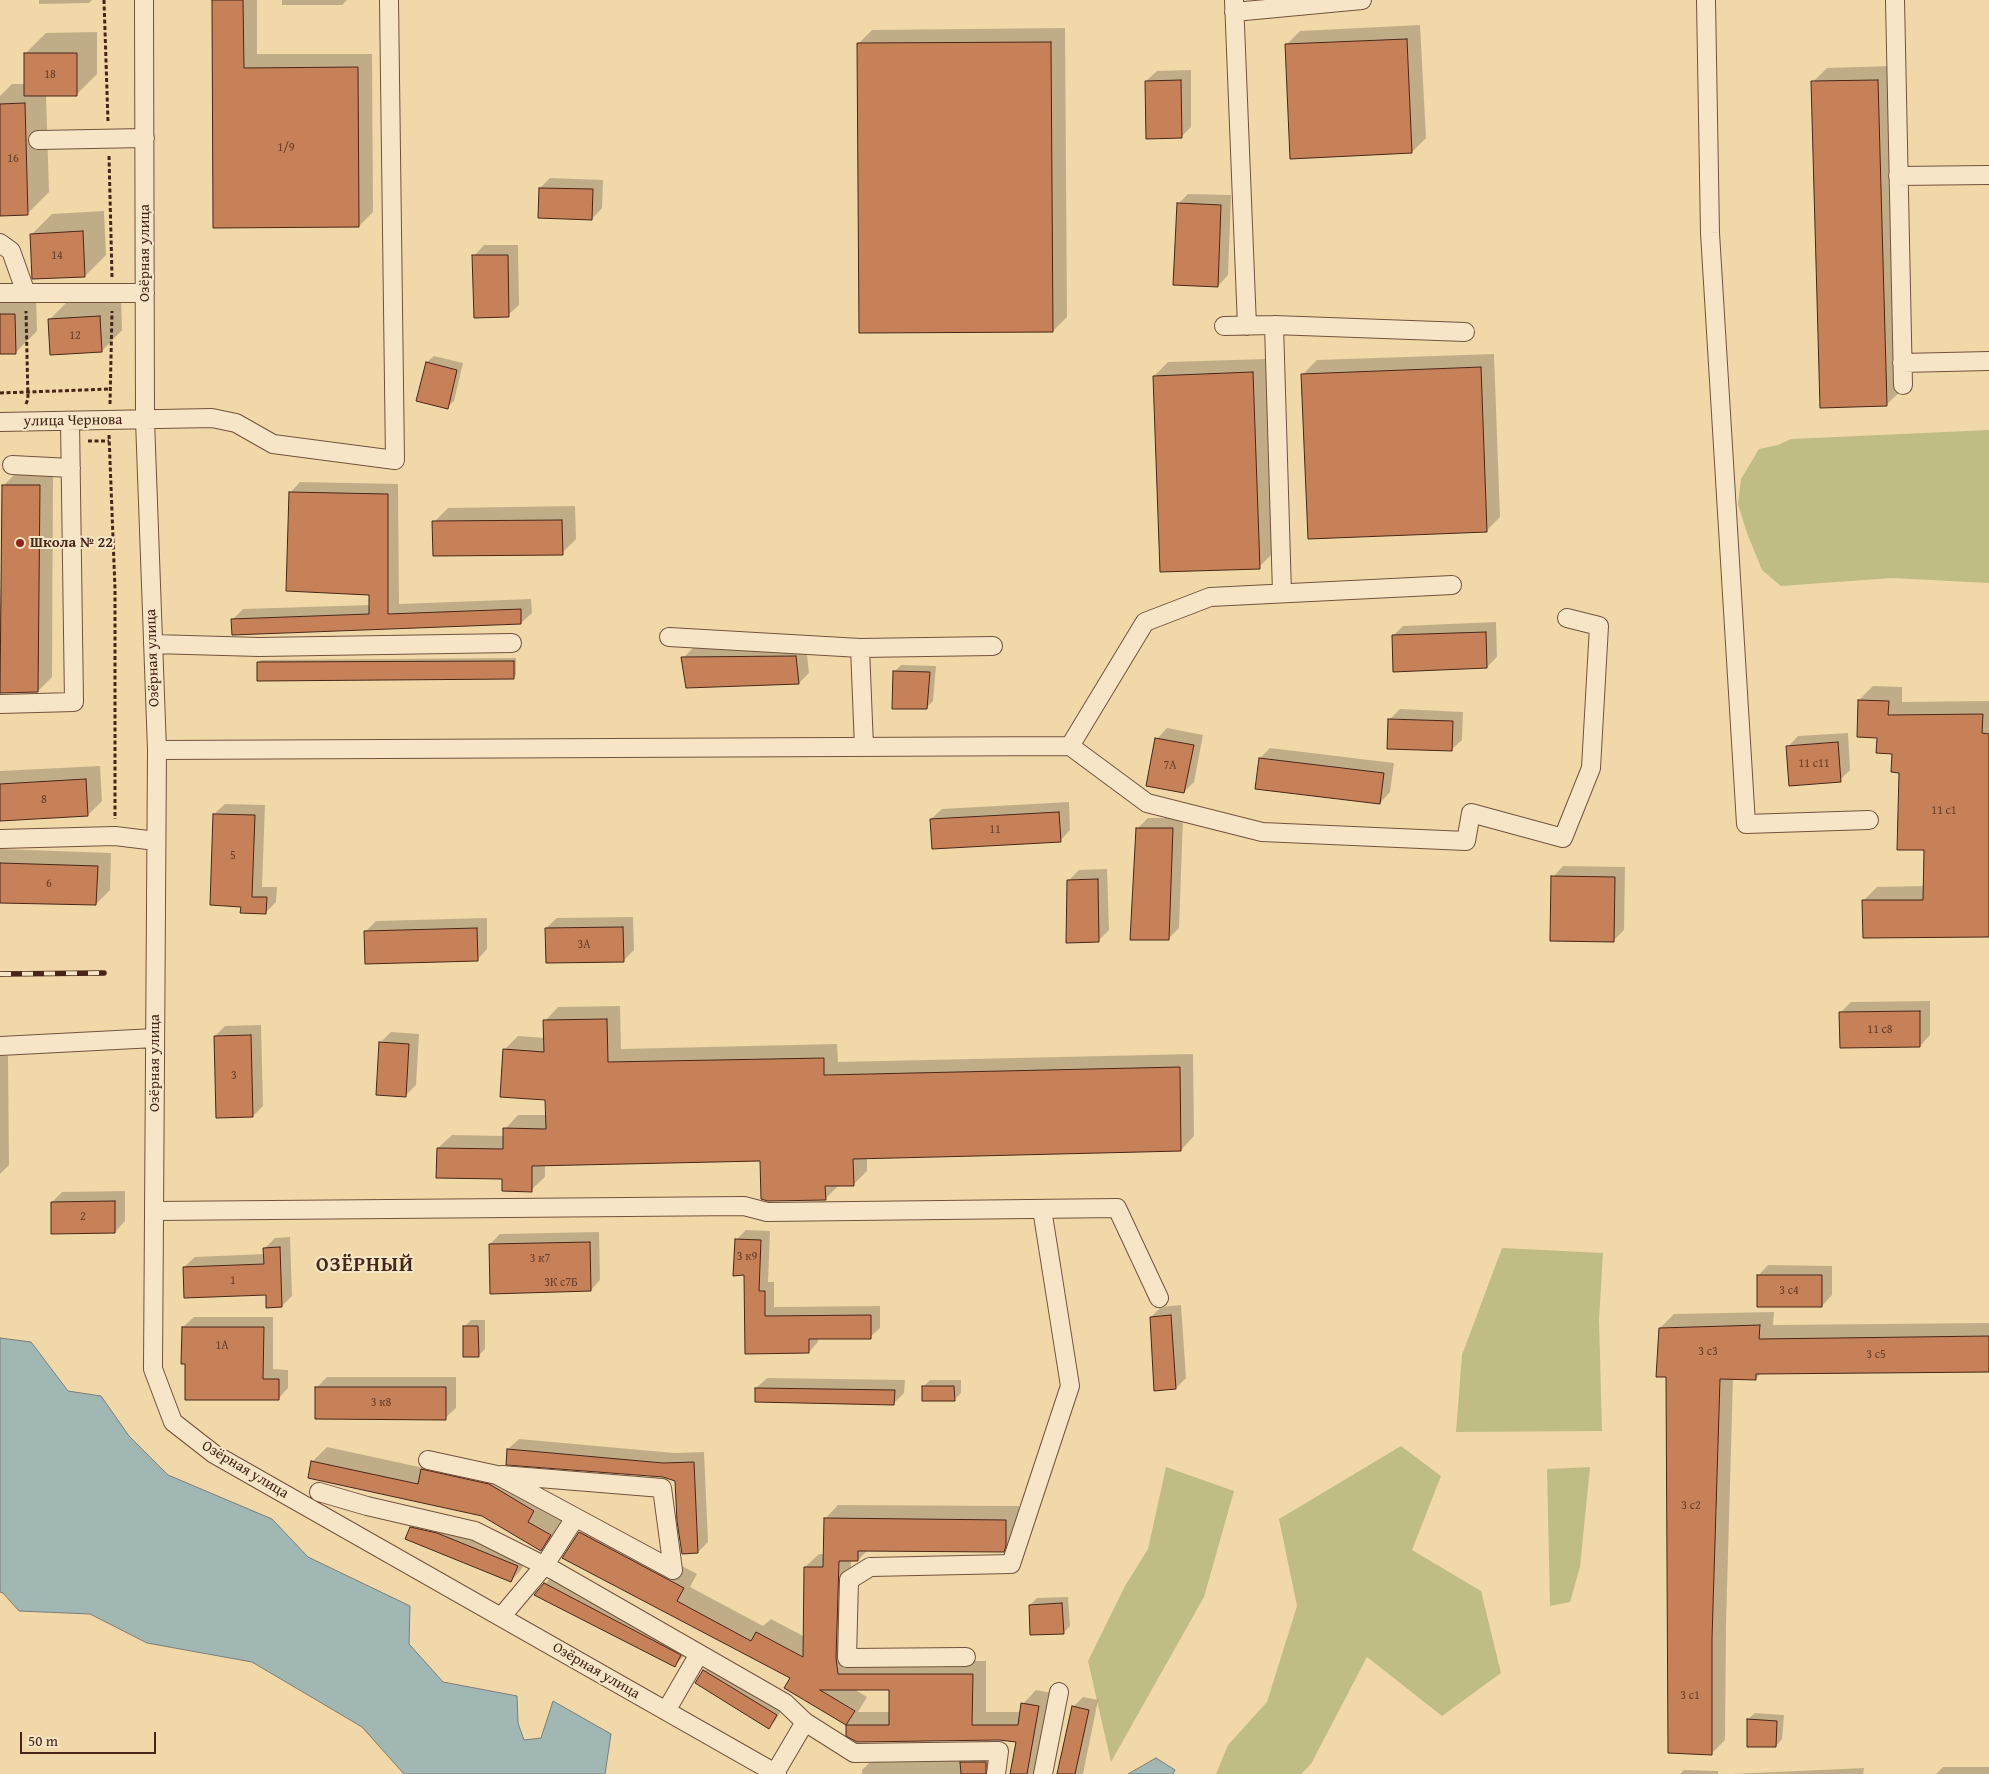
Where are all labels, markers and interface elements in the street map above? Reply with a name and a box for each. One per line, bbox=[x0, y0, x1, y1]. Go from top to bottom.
house number: 18 bbox=[44, 68, 56, 82]
house number: 1/9 bbox=[277, 141, 295, 155]
house number: 16 bbox=[7, 152, 19, 166]
street label: Озёрная улица bbox=[136, 204, 154, 302]
house number: 14 bbox=[51, 249, 63, 263]
house number: 12 bbox=[69, 329, 81, 343]
street label: улица Чернова bbox=[23, 411, 123, 431]
place label: Школа № 22 bbox=[30, 534, 113, 552]
marker: Школа № 22 bbox=[14, 537, 26, 549]
street label: Озёрная улица bbox=[142, 609, 164, 707]
house number: 11 с11 bbox=[1798, 757, 1830, 771]
house number: 7А bbox=[1163, 759, 1177, 773]
house number: 8 bbox=[41, 793, 47, 807]
house number: 11 с1 bbox=[1931, 804, 1957, 818]
house number: 11 bbox=[989, 823, 1001, 837]
house number: 5 bbox=[230, 849, 236, 863]
house number: 6 bbox=[46, 877, 52, 891]
house number: 3А bbox=[577, 938, 591, 952]
street label: Озёрная улица bbox=[146, 1014, 164, 1112]
house number: 11 с8 bbox=[1867, 1023, 1893, 1037]
house number: 3 bbox=[231, 1069, 237, 1083]
house number: 2 bbox=[80, 1210, 86, 1224]
house number: 3 к9 bbox=[737, 1250, 757, 1264]
house number: 3 к7 bbox=[530, 1252, 550, 1266]
district label: ОЗЁРНЫЙ bbox=[315, 1254, 415, 1278]
house number: 1 bbox=[230, 1274, 236, 1288]
house number: 3К с7Б bbox=[544, 1276, 578, 1290]
house number: 3 с4 bbox=[1779, 1284, 1799, 1298]
house number: 1А bbox=[215, 1339, 229, 1353]
house number: 3 с3 bbox=[1698, 1345, 1718, 1359]
house number: 3 с5 bbox=[1866, 1348, 1886, 1362]
house number: 3 к8 bbox=[371, 1396, 391, 1410]
street label: Озёрная улица bbox=[198, 1437, 292, 1503]
house number: 3 с2 bbox=[1681, 1499, 1701, 1513]
street label: Озёрная улица bbox=[549, 1639, 643, 1703]
house number: 3 с1 bbox=[1680, 1689, 1700, 1703]
scale bar bbox=[22, 1722, 159, 1754]
text: 50 m bbox=[28, 1730, 58, 1751]

